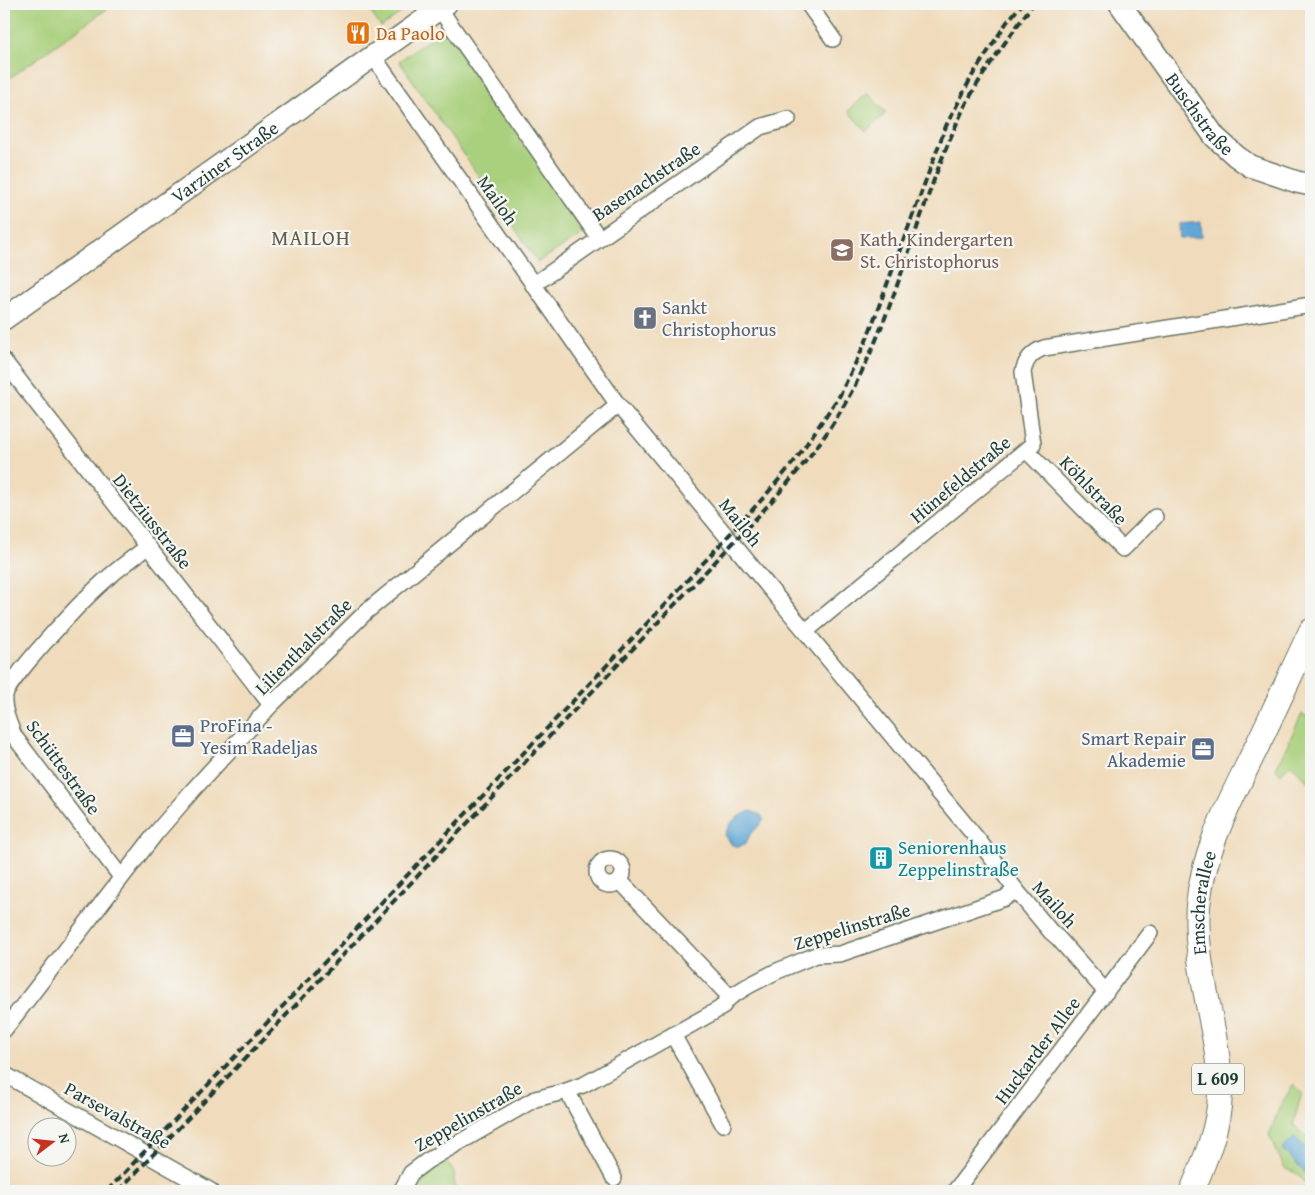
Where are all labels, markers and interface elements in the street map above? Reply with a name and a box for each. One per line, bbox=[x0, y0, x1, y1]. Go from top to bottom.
place label: Da Paolo bbox=[376, 19, 445, 47]
restaurant icon: Da Paolo bbox=[345, 20, 371, 46]
street label: Buschstraße bbox=[1159, 66, 1241, 162]
street label: Varziner Straße bbox=[165, 114, 284, 210]
street label: Basenachstraße bbox=[586, 134, 706, 228]
street label: Mailoh bbox=[471, 169, 526, 231]
district label: MAILOH bbox=[271, 222, 351, 253]
place label: Kath. Kindergarten St. Christophorus bbox=[860, 225, 1013, 275]
school or university icon: Kath. Kindergarten St. Christophorus bbox=[829, 237, 855, 263]
place label: Sankt Christophorus bbox=[662, 293, 776, 343]
church icon: Sankt Christophorus bbox=[632, 305, 658, 331]
street label: Hünefeldstraße bbox=[904, 428, 1017, 530]
street label: Köhlstraße bbox=[1053, 449, 1135, 531]
street label: Dietziusstraße bbox=[107, 467, 199, 575]
street label: Mailoh bbox=[713, 492, 770, 553]
street label: Lilienthalstraße bbox=[248, 591, 358, 701]
place label: ProFina - Yesim Radeljas bbox=[200, 711, 318, 761]
street label: Schüttestraße bbox=[20, 714, 108, 820]
office icon: ProFina - Yesim Radeljas bbox=[170, 723, 196, 749]
place label: Smart Repair Akademie bbox=[1081, 724, 1186, 774]
office icon: Smart Repair Akademie bbox=[1190, 736, 1216, 762]
place label: Seniorenhaus Zeppelinstraße bbox=[898, 833, 1019, 883]
building icon: Seniorenhaus Zeppelinstraße bbox=[868, 845, 894, 871]
street label: Emscherallee bbox=[1183, 847, 1223, 957]
street label: Mailoh bbox=[1026, 874, 1084, 934]
street label: Zeppelinstraße bbox=[790, 895, 914, 957]
street label: Huckarder Allee bbox=[987, 990, 1087, 1110]
road number: L 609 bbox=[1192, 1064, 1244, 1094]
street label: Parsevalstraße bbox=[60, 1074, 176, 1156]
street label: Zeppelinstraße bbox=[409, 1074, 527, 1158]
north arrow bbox=[28, 1118, 78, 1168]
text: N bbox=[54, 1131, 76, 1146]

